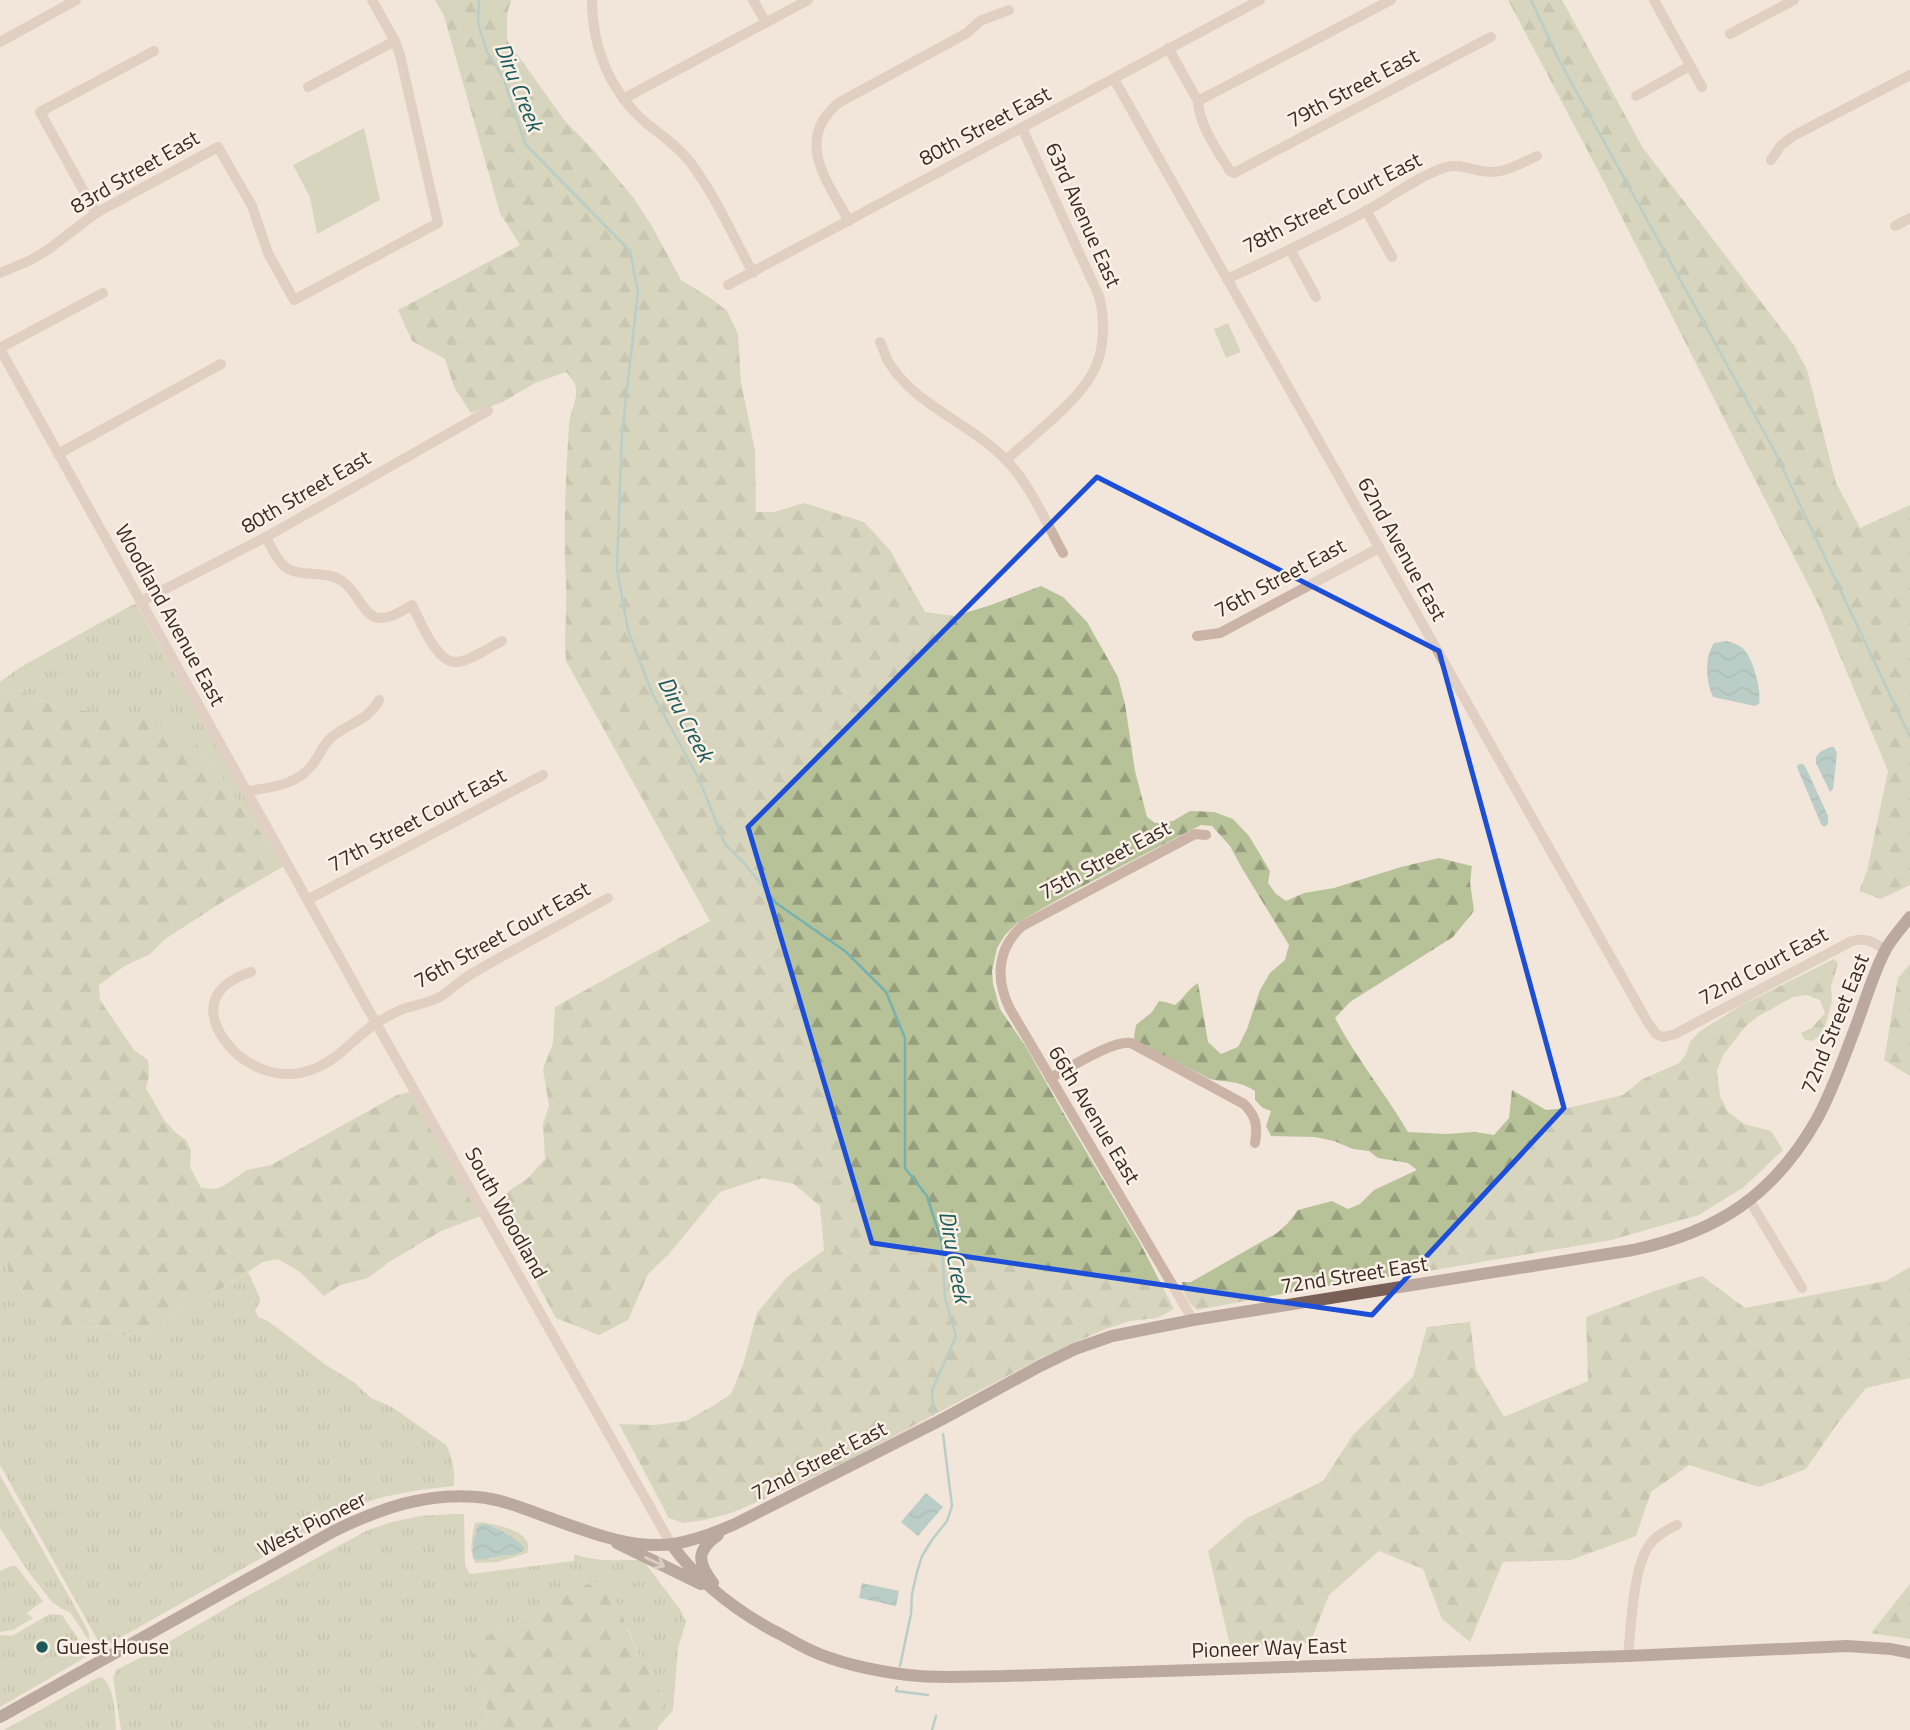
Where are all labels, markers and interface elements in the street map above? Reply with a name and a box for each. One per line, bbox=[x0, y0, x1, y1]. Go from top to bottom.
water label: Diru Creek bbox=[486, 37, 554, 139]
street label: 79th Street East bbox=[1281, 39, 1425, 135]
street label: 80th Street East bbox=[913, 77, 1057, 173]
street label: 83rd Street East bbox=[64, 121, 206, 221]
street label: 63rd Avenue East bbox=[1038, 137, 1130, 293]
street label: 78th Street Court East bbox=[1236, 143, 1427, 261]
street label: 80th Street East bbox=[235, 441, 377, 541]
street label: 62nd Avenue East bbox=[1350, 471, 1456, 627]
street label: Woodland Avenue East bbox=[108, 518, 234, 712]
street label: 76th Street East bbox=[1208, 529, 1352, 625]
water label: Diru Creek bbox=[649, 670, 725, 770]
street label: 77th Street Court East bbox=[322, 758, 512, 880]
street label: 75th Street East bbox=[1033, 811, 1177, 907]
street label: 76th Street Court East bbox=[407, 872, 596, 996]
street label: 72nd Court East bbox=[1692, 917, 1834, 1013]
street label: 72nd Street East bbox=[1791, 948, 1877, 1098]
street label: 66th Avenue East bbox=[1041, 1039, 1149, 1190]
street label: South Woodland bbox=[457, 1141, 556, 1284]
water label: Diru Creek bbox=[930, 1208, 981, 1308]
street label: 72nd Street East bbox=[1278, 1246, 1430, 1301]
street label: 72nd Street East bbox=[745, 1412, 893, 1508]
street label: West Pioneer bbox=[252, 1482, 372, 1564]
one-way arrow bbox=[644, 1555, 665, 1569]
street label: Pioneer Way East bbox=[1191, 1628, 1348, 1666]
place label: Guest House bbox=[56, 1630, 169, 1662]
marker: Guest House bbox=[34, 1639, 50, 1655]

